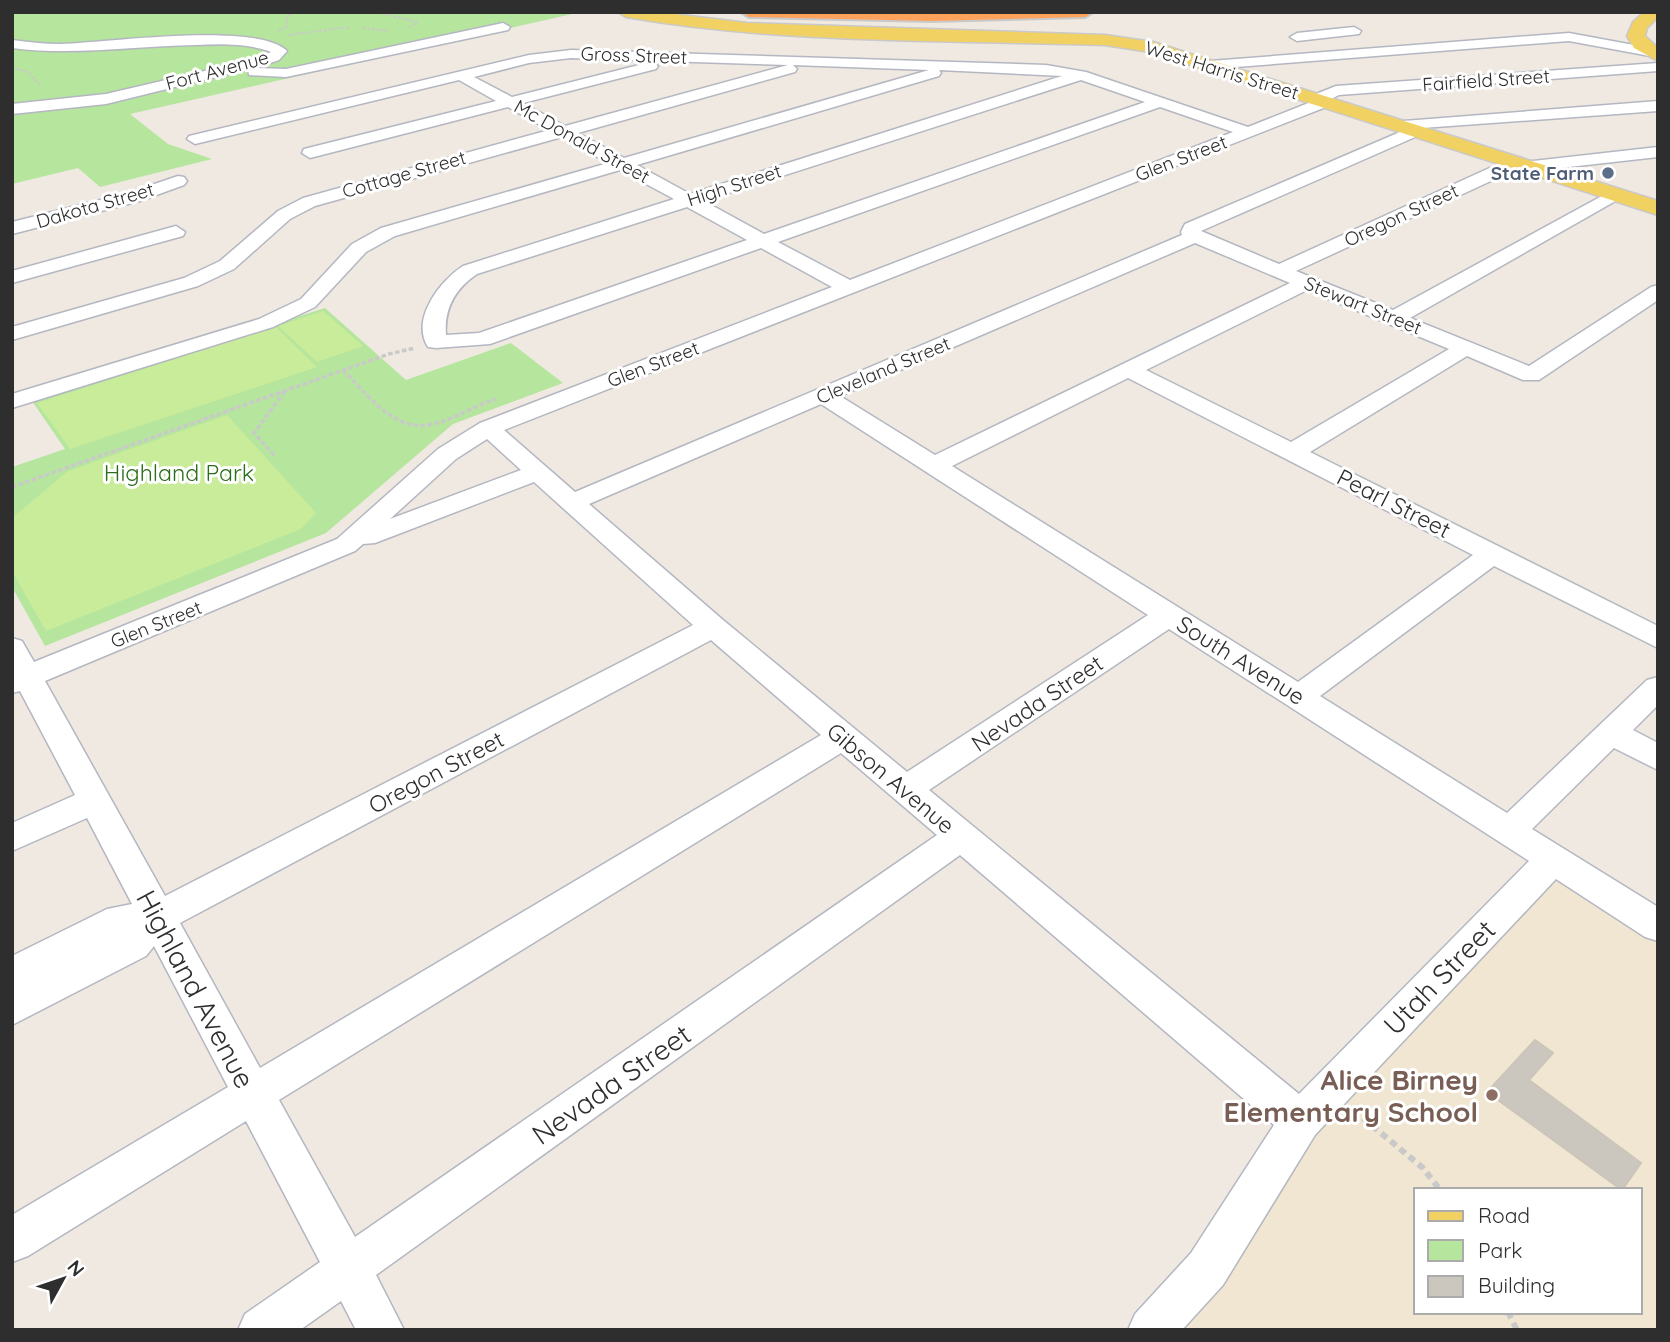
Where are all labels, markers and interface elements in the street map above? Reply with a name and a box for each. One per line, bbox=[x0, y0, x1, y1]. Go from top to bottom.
street label: West Harris Street bbox=[1142, 35, 1302, 105]
street label: Gross Street bbox=[580, 41, 688, 69]
street label: Fort Avenue bbox=[163, 45, 271, 95]
street label: Fairfield Street bbox=[1421, 64, 1551, 96]
street label: Mc Donald Street bbox=[510, 94, 654, 188]
street label: Glen Street bbox=[1132, 130, 1230, 186]
street label: Cottage Street bbox=[339, 145, 469, 203]
street label: High Street bbox=[684, 159, 784, 211]
place label: State Farm bbox=[1491, 161, 1594, 185]
marker: State Farm bbox=[1600, 165, 1616, 181]
street label: Dakota Street bbox=[33, 177, 157, 233]
street label: Oregon Street bbox=[1340, 178, 1462, 252]
street label: Stewart Street bbox=[1301, 271, 1425, 339]
street label: Cleveland Street bbox=[812, 331, 954, 409]
street label: Glen Street bbox=[604, 336, 702, 392]
park label: Highland Park bbox=[104, 458, 254, 487]
street label: Pearl Street bbox=[1332, 462, 1456, 544]
street label: Glen Street bbox=[107, 595, 205, 653]
street label: South Avenue bbox=[1172, 609, 1310, 711]
street label: Nevada Street bbox=[966, 648, 1109, 758]
street label: Gibson Avenue bbox=[821, 716, 961, 840]
street label: Oregon Street bbox=[363, 724, 509, 820]
street label: Highland Avenue bbox=[129, 884, 263, 1094]
street label: Utah Street bbox=[1376, 912, 1502, 1042]
street label: Nevada Street bbox=[525, 1016, 697, 1152]
place label: Alice Birney Elementary School bbox=[1224, 1062, 1478, 1129]
marker: Alice Birney Elementary School bbox=[1484, 1087, 1500, 1103]
legend bbox=[1414, 1188, 1642, 1314]
text: Road bbox=[1478, 1202, 1530, 1228]
text: Park bbox=[1478, 1237, 1522, 1263]
north arrow bbox=[28, 1244, 98, 1314]
text: N bbox=[62, 1255, 90, 1281]
text: Building bbox=[1478, 1272, 1555, 1298]

